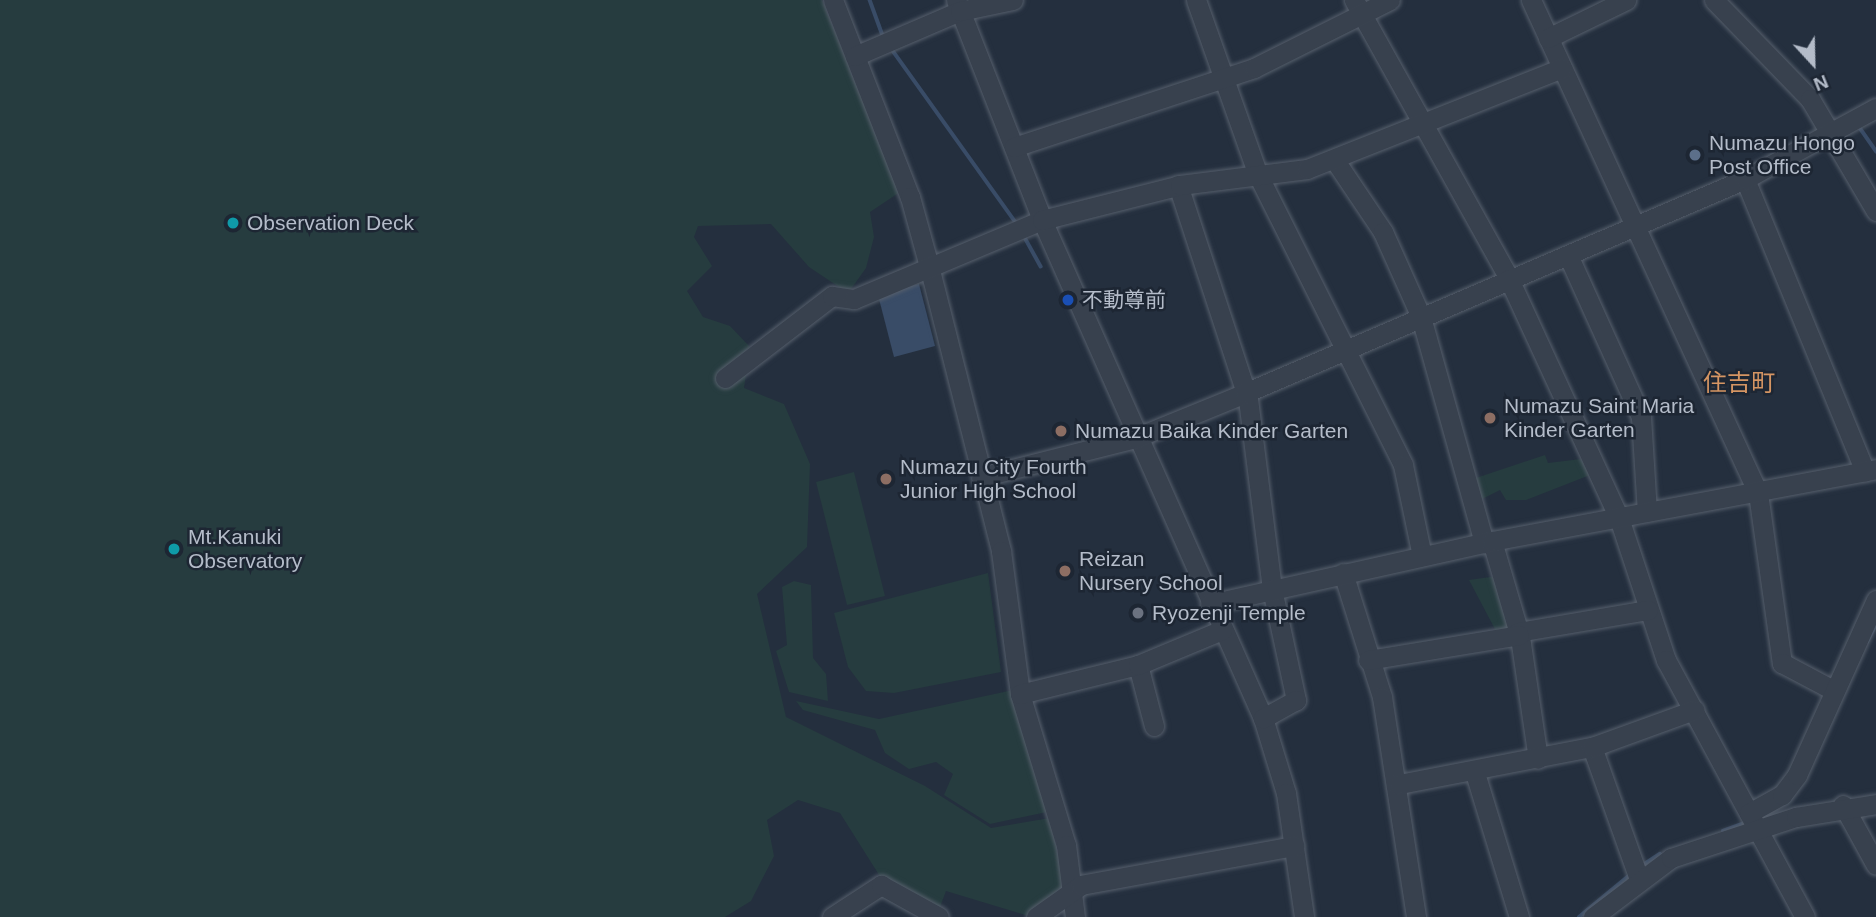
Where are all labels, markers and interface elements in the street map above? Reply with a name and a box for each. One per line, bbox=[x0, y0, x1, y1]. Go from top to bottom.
north arrow bbox=[1778, 28, 1848, 98]
text: N bbox=[1811, 71, 1831, 95]
place label: Numazu Hongo Post Office bbox=[1709, 130, 1855, 180]
marker: Numazu Hongo Post Office bbox=[1687, 147, 1703, 163]
place label: Observation Deck bbox=[247, 210, 414, 236]
marker: Observation Deck bbox=[225, 215, 241, 231]
place label: 不動尊前 bbox=[1082, 287, 1166, 313]
marker: 不動尊前 bbox=[1060, 292, 1076, 308]
district label: 住吉町 bbox=[1703, 369, 1775, 397]
place label: Numazu Saint Maria Kinder Garten bbox=[1504, 393, 1694, 443]
marker: Numazu Saint Maria Kinder Garten bbox=[1482, 410, 1498, 426]
place label: Numazu Baika Kinder Garten bbox=[1075, 418, 1348, 444]
marker: Numazu Baika Kinder Garten bbox=[1053, 423, 1069, 439]
place label: Numazu City Fourth Junior High School bbox=[900, 454, 1087, 504]
marker: Numazu City Fourth Junior High School bbox=[878, 471, 894, 487]
place label: Mt.Kanuki Observatory bbox=[188, 524, 302, 574]
marker: Mt.Kanuki Observatory bbox=[166, 541, 182, 557]
place label: Reizan Nursery School bbox=[1079, 546, 1223, 596]
marker: Reizan Nursery School bbox=[1057, 563, 1073, 579]
place label: Ryozenji Temple bbox=[1152, 600, 1306, 626]
marker: Ryozenji Temple bbox=[1130, 605, 1146, 621]

